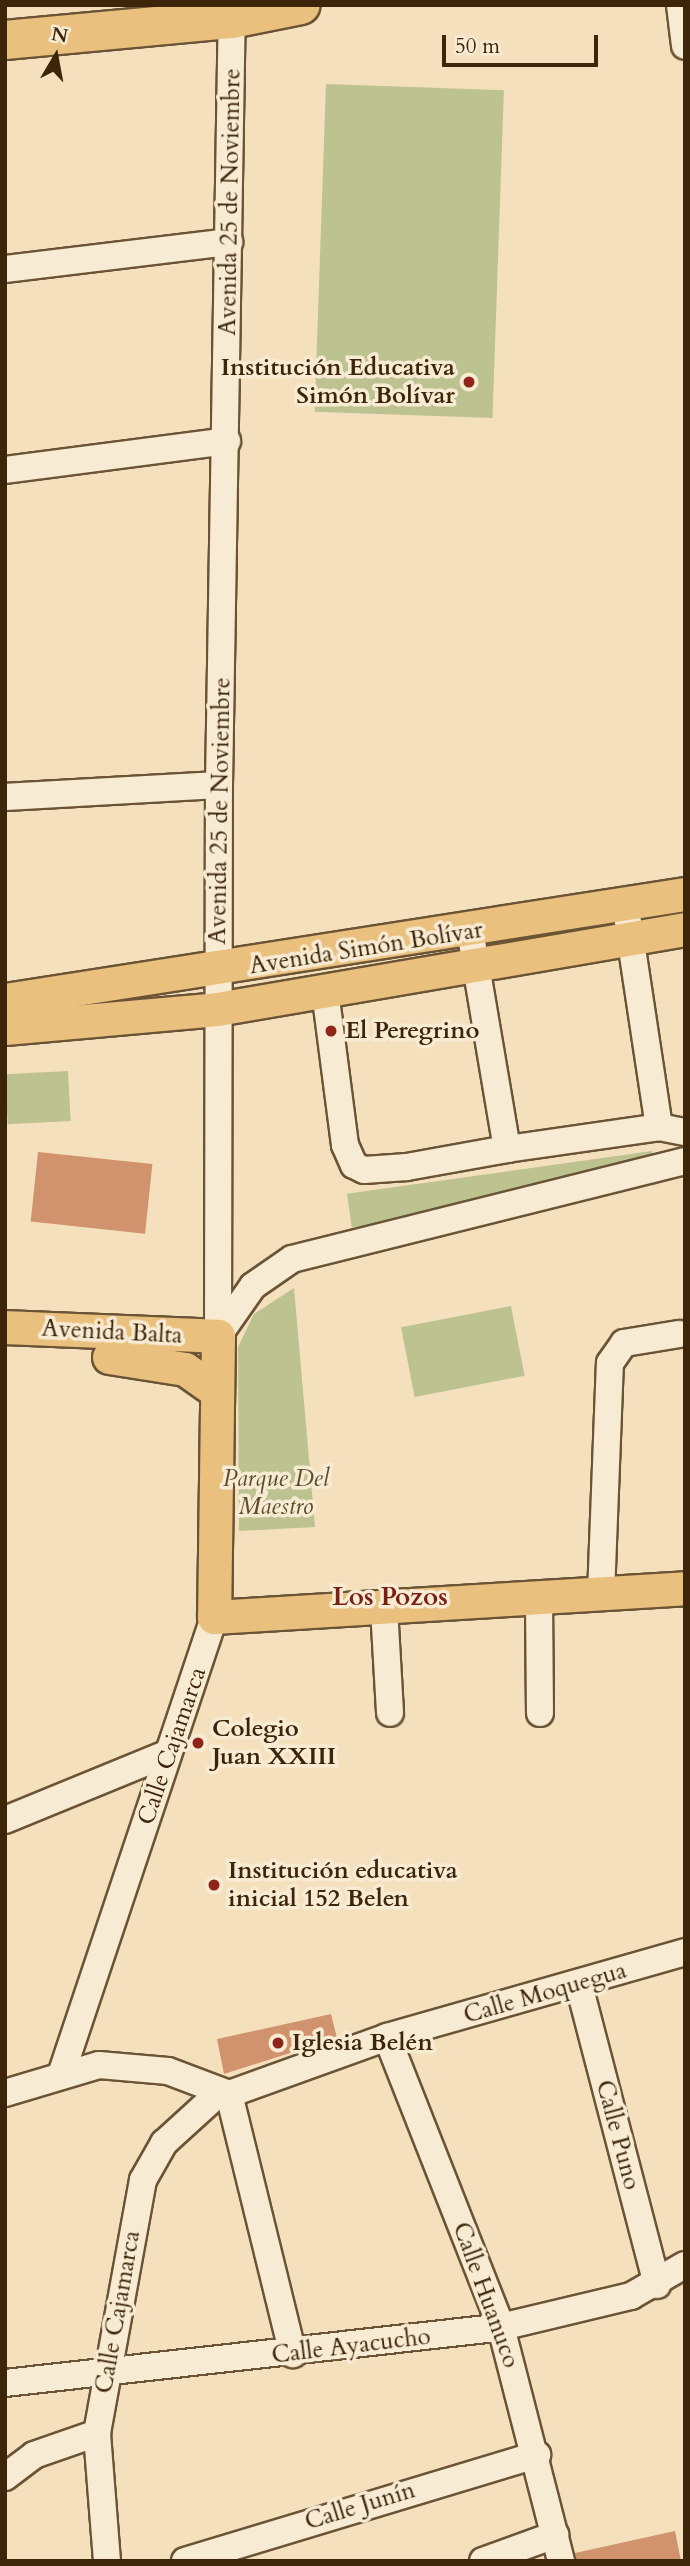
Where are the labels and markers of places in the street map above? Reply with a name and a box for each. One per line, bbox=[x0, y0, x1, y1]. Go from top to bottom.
place label: Institución Educativa Simón Bolívar bbox=[221, 354, 455, 410]
marker: Institución Educativa Simón Bolívar bbox=[461, 374, 477, 390]
place label: El Peregrino bbox=[345, 1017, 480, 1045]
marker: El Peregrino bbox=[323, 1023, 339, 1039]
place label: Colegio Juan XXIII bbox=[212, 1715, 336, 1771]
marker: Colegio Juan XXIII bbox=[190, 1735, 206, 1751]
place label: Institución educativa inicial 152 Belen bbox=[228, 1857, 458, 1913]
marker: Institución educativa inicial 152 Belen bbox=[206, 1877, 222, 1893]
place label: Iglesia Belén bbox=[292, 2029, 433, 2057]
marker: Iglesia Belén bbox=[270, 2035, 286, 2051]

